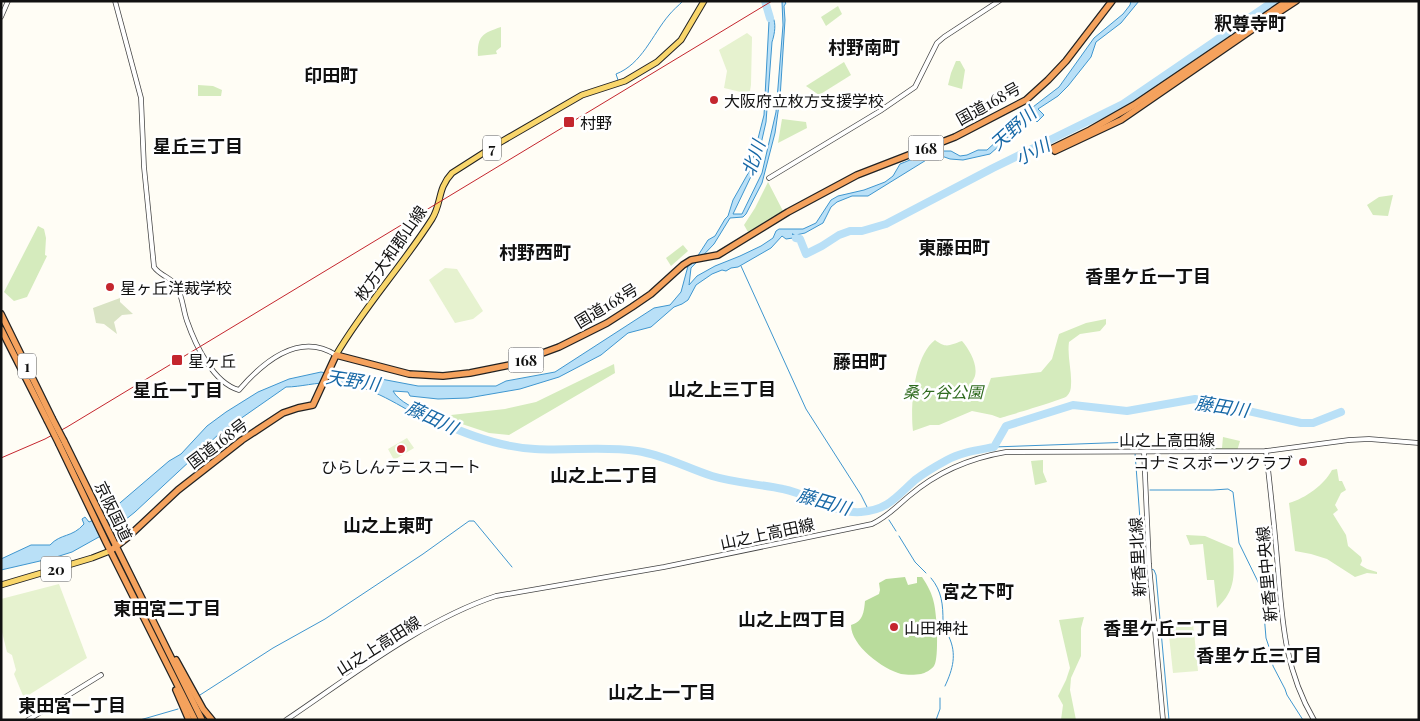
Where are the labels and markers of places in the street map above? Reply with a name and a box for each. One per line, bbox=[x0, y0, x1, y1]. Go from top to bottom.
place label: 大阪府立枚方支援学校 bbox=[724, 90, 884, 111]
marker: 大阪府立枚方支援学校 bbox=[708, 94, 720, 106]
place label: 村野 bbox=[580, 112, 612, 133]
marker: 村野 bbox=[562, 115, 576, 129]
place label: 星ヶ丘洋裁学校 bbox=[120, 277, 232, 298]
marker: 星ヶ丘洋裁学校 bbox=[104, 281, 116, 293]
place label: 星ヶ丘 bbox=[188, 350, 236, 371]
marker: 星ヶ丘 bbox=[170, 353, 184, 367]
marker: ひらしんテニスコート bbox=[395, 443, 407, 455]
place label: コナミスポーツクラブ bbox=[1133, 452, 1293, 473]
place label: ひらしんテニスコート bbox=[321, 456, 481, 477]
marker: コナミスポーツクラブ bbox=[1297, 456, 1309, 468]
place label: 山田神社 bbox=[904, 617, 968, 638]
marker: 山田神社 bbox=[888, 621, 900, 633]

